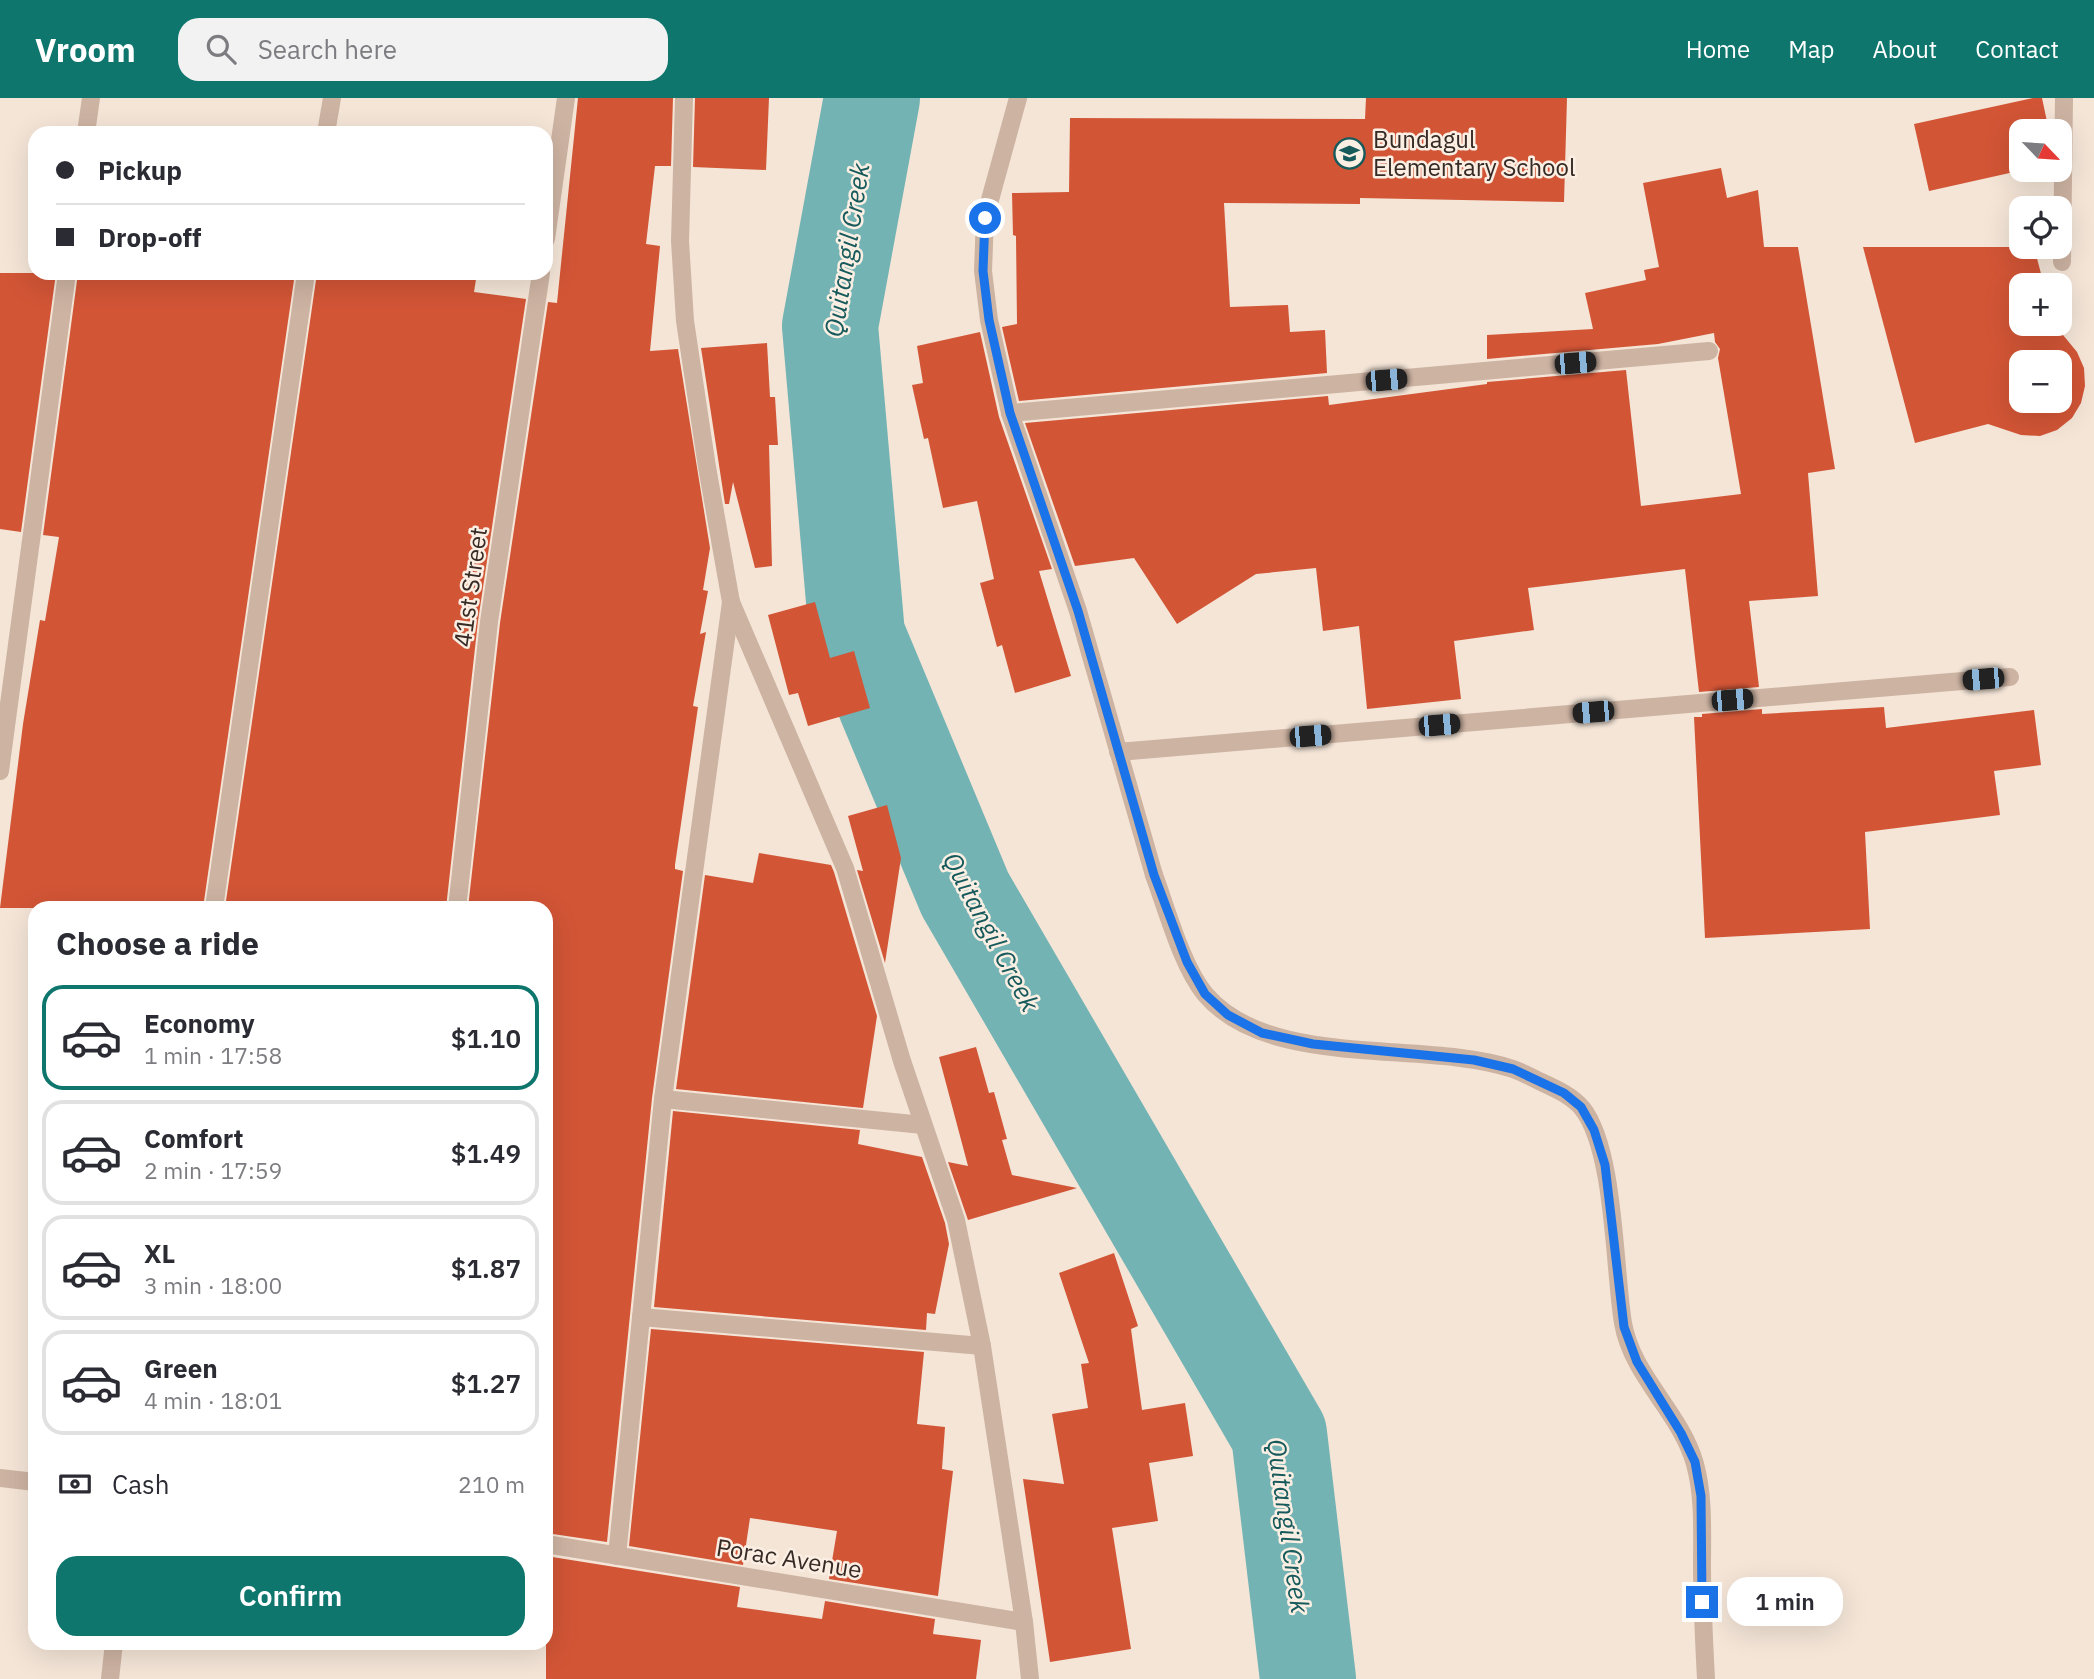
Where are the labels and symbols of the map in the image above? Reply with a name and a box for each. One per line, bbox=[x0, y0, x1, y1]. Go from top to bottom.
north arrow bbox=[2009, 119, 2072, 182]
place label: Bundagul Elementary School bbox=[1373, 123, 1575, 183]
school or university icon: Bundagul Elementary School bbox=[1333, 137, 1367, 171]
water label: Quitangil Creek bbox=[816, 160, 877, 339]
route start bbox=[969, 202, 1001, 234]
car bbox=[1554, 351, 1597, 375]
car bbox=[1365, 368, 1408, 392]
street label: 41st Street bbox=[446, 525, 494, 649]
car bbox=[1962, 667, 2005, 691]
car bbox=[1711, 688, 1754, 712]
car bbox=[1572, 700, 1615, 724]
car bbox=[1418, 713, 1461, 737]
car bbox=[1289, 724, 1332, 748]
water label: Quitangil Creek bbox=[936, 846, 1048, 1017]
water label: Quitangil Creek bbox=[1260, 1437, 1318, 1616]
street label: Porac Avenue bbox=[714, 1531, 864, 1585]
callout: 1 min bbox=[1726, 1578, 1842, 1626]
route end bbox=[1686, 1586, 1718, 1618]

